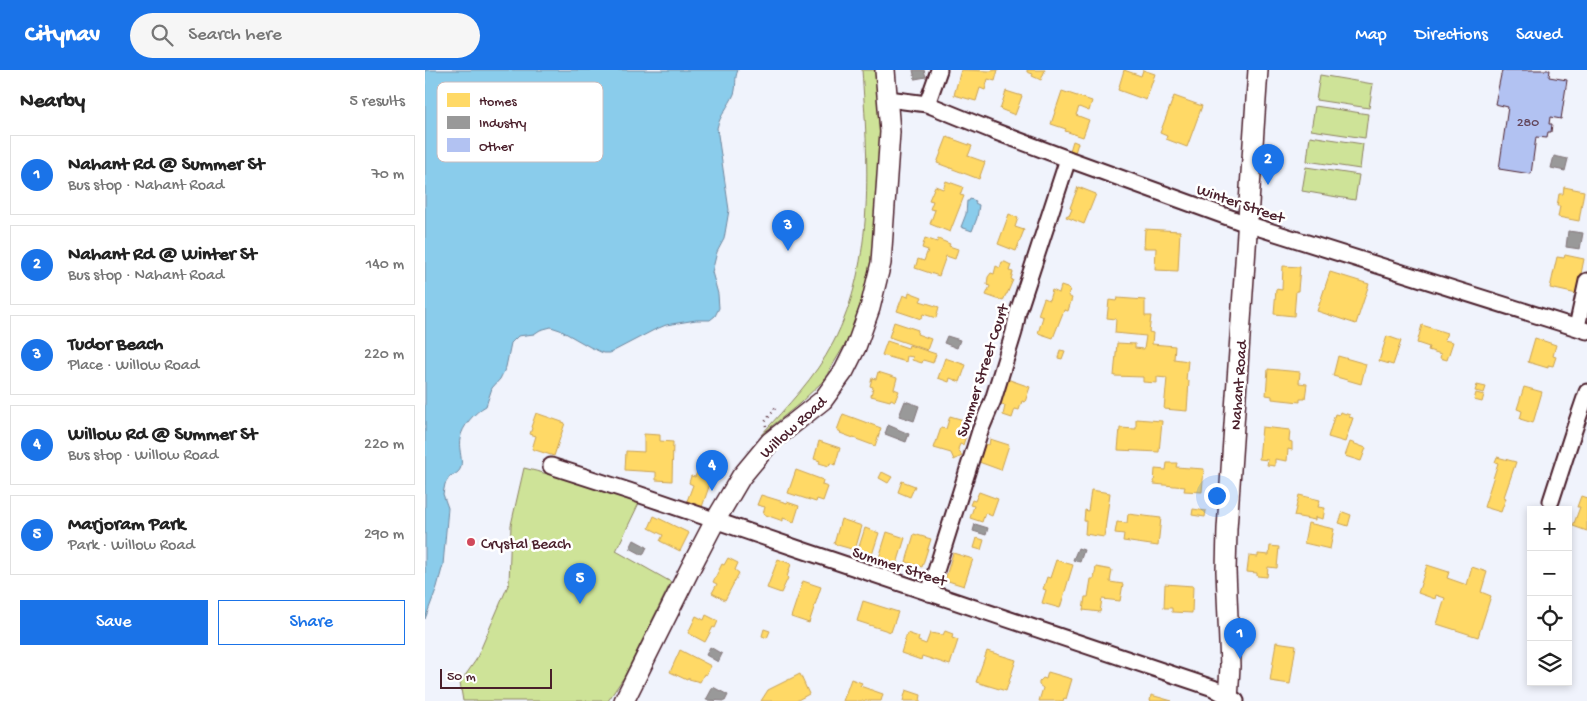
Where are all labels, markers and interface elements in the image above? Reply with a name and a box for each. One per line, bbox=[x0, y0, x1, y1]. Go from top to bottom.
search box bbox=[130, 13, 480, 58]
text: Citynav bbox=[25, 21, 100, 50]
icon: search bbox=[148, 21, 176, 49]
text: Search here bbox=[188, 24, 282, 47]
text: Map bbox=[1355, 25, 1387, 46]
text: Directions bbox=[1415, 25, 1488, 46]
text: Saved bbox=[1516, 25, 1562, 46]
legend bbox=[437, 82, 603, 162]
text: Nearby bbox=[20, 90, 85, 115]
text: 5 results bbox=[350, 93, 405, 112]
text: Homes bbox=[479, 94, 517, 111]
house number: 280 bbox=[1517, 115, 1539, 132]
text: Industry bbox=[479, 116, 527, 133]
text: Other bbox=[479, 139, 514, 156]
pin: 2 bbox=[1252, 144, 1284, 185]
text: Nahant Rd @ Summer St bbox=[68, 154, 264, 177]
text: 1 bbox=[34, 166, 40, 185]
text: 70 m bbox=[371, 166, 404, 185]
text: Bus stop · Nahant Road bbox=[68, 177, 224, 196]
street label: Winter Street bbox=[1193, 181, 1288, 230]
pin: 3 bbox=[772, 210, 804, 251]
text: Nahant Rd @ Winter St bbox=[68, 244, 257, 267]
text: 2 bbox=[33, 256, 41, 275]
text: 140 m bbox=[366, 256, 404, 275]
text: Bus stop · Nahant Road bbox=[68, 267, 224, 286]
street label: Summer Street Court bbox=[954, 301, 1015, 440]
text: Tudor Beach bbox=[68, 334, 163, 357]
street label: Nahant Road bbox=[1228, 338, 1253, 431]
text: 3 bbox=[33, 346, 41, 365]
text: 220 m bbox=[364, 346, 404, 365]
text: Place · Willow Road bbox=[68, 357, 199, 376]
street label: Willow Road bbox=[757, 393, 833, 464]
text: Willow Rd @ Summer St bbox=[68, 424, 257, 447]
text: 4 bbox=[33, 436, 41, 455]
text: 220 m bbox=[364, 436, 404, 455]
text: Bus stop · Willow Road bbox=[68, 447, 218, 466]
pin: 4 bbox=[696, 450, 728, 491]
your location bbox=[1204, 483, 1230, 509]
map controls bbox=[1527, 506, 1572, 686]
button: + bbox=[1527, 506, 1572, 551]
text: Marjoram Park bbox=[68, 514, 185, 537]
text: 5 bbox=[33, 526, 41, 545]
text: 290 m bbox=[364, 526, 404, 545]
marker: Crystal Beach bbox=[465, 536, 477, 548]
place label: Crystal Beach bbox=[481, 536, 572, 555]
text: Park · Willow Road bbox=[68, 537, 195, 556]
street label: Summer Street bbox=[849, 544, 950, 593]
button: − bbox=[1527, 551, 1572, 596]
pin: 5 bbox=[564, 563, 596, 604]
button: locate bbox=[1527, 596, 1572, 641]
button: Save bbox=[20, 600, 208, 645]
button: Share bbox=[218, 600, 405, 645]
pin: 1 bbox=[1224, 618, 1256, 659]
button: layers bbox=[1527, 641, 1572, 686]
scale bar bbox=[440, 666, 553, 689]
text: 50 m bbox=[447, 669, 476, 686]

